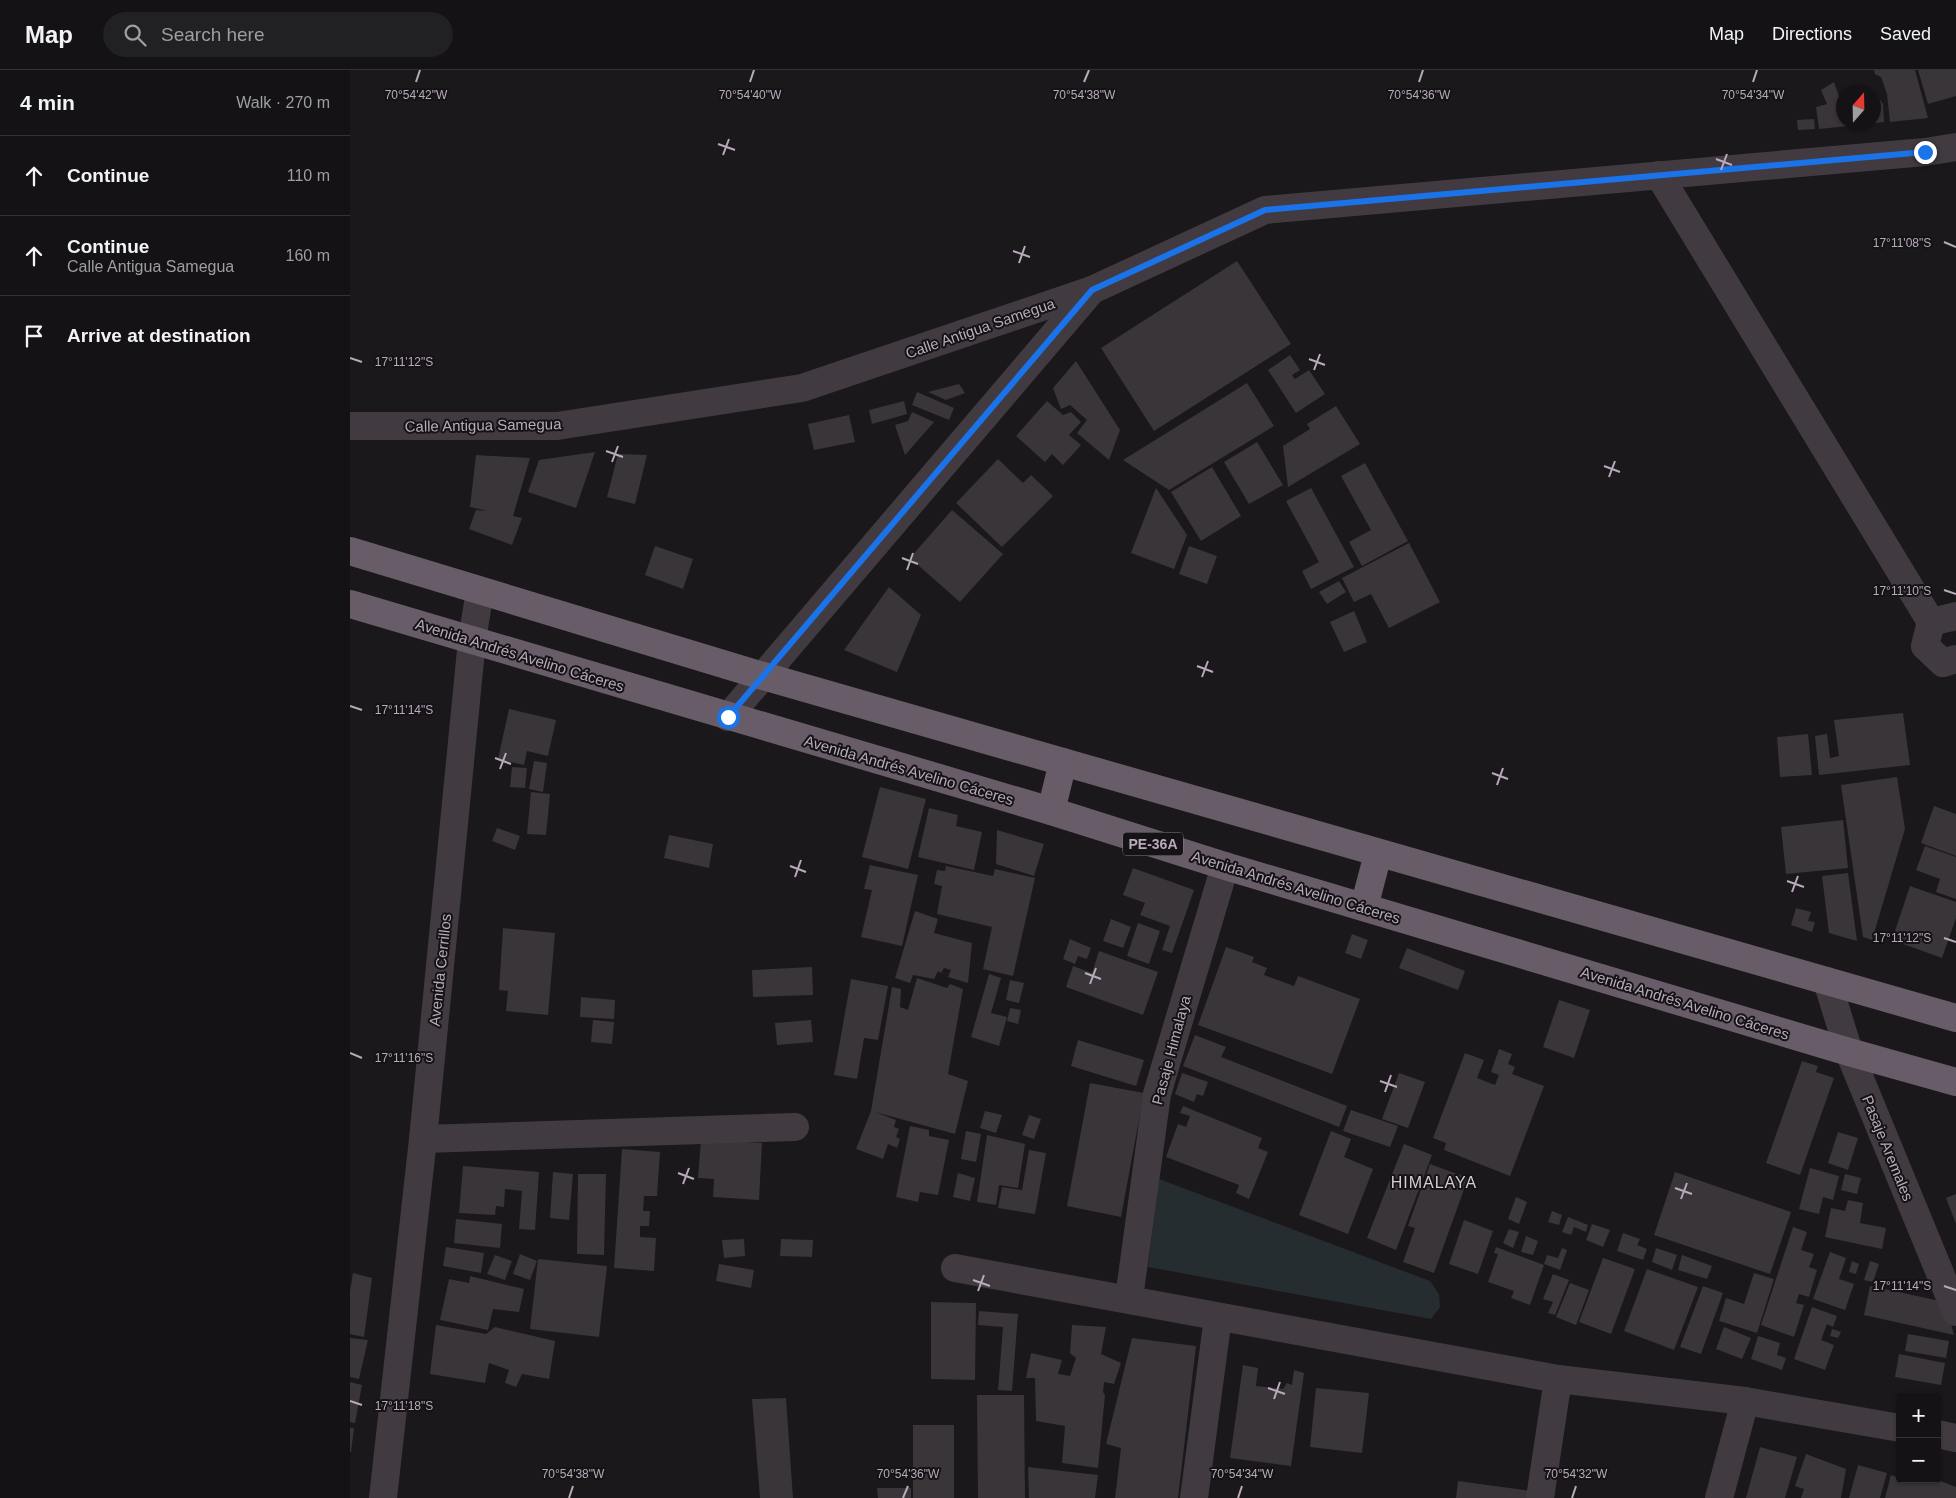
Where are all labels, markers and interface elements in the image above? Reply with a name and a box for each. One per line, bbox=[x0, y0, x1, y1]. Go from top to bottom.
search box bbox=[103, 12, 453, 57]
text: Map bbox=[25, 21, 73, 48]
icon: search bbox=[121, 21, 149, 49]
text: Search here bbox=[161, 24, 265, 45]
text: Map bbox=[1709, 24, 1744, 44]
text: Directions bbox=[1772, 24, 1852, 44]
text: Saved bbox=[1880, 24, 1931, 44]
north arrow bbox=[1836, 85, 1881, 130]
text: 70°54'42"W bbox=[385, 88, 448, 102]
text: 70°54'40"W bbox=[719, 88, 782, 102]
text: 70°54'38"W bbox=[1053, 88, 1116, 102]
text: 70°54'36"W bbox=[1388, 88, 1451, 102]
text: 70°54'34"W bbox=[1722, 88, 1785, 102]
text: 4 min bbox=[20, 91, 75, 114]
text: Walk · 270 m bbox=[236, 94, 330, 111]
route end bbox=[1914, 141, 1937, 164]
icon: ahead bbox=[20, 162, 48, 190]
text: Continue bbox=[67, 165, 149, 186]
text: 110 m bbox=[287, 167, 330, 184]
text: Continue bbox=[67, 236, 149, 257]
text: 17°11'08"S bbox=[1873, 236, 1931, 250]
icon: ahead bbox=[20, 242, 48, 270]
text: 160 m bbox=[286, 247, 330, 264]
text: Calle Antigua Samegua bbox=[67, 258, 234, 275]
street label: Calle Antigua Samegua bbox=[903, 294, 1058, 362]
icon: arrive bbox=[20, 322, 48, 350]
text: Arrive at destination bbox=[67, 325, 251, 346]
text: 17°11'12"S bbox=[375, 355, 433, 369]
street label: Calle Antigua Samegua bbox=[404, 415, 562, 435]
text: 17°11'10"S bbox=[1873, 584, 1931, 598]
street label: Avenida Andrés Avelino Cáceres bbox=[414, 615, 626, 695]
text: 17°11'14"S bbox=[375, 703, 433, 717]
route start bbox=[717, 706, 740, 729]
street label: Avenida Andrés Avelino Cáceres bbox=[802, 732, 1016, 808]
road number: PE-36A bbox=[1123, 832, 1183, 856]
street label: Avenida Andrés Avelino Cáceres bbox=[1190, 847, 1402, 927]
street label: Avenida Cerrillos bbox=[426, 913, 454, 1027]
text: 17°11'12"S bbox=[1873, 931, 1931, 945]
street label: Avenida Andrés Avelino Cáceres bbox=[1579, 963, 1791, 1043]
street label: Pasaje Himalaya bbox=[1148, 993, 1194, 1107]
text: 17°11'16"S bbox=[375, 1051, 433, 1065]
street label: Pasaje Aremales bbox=[1859, 1093, 1917, 1203]
district label: HIMALAYA bbox=[1391, 1174, 1477, 1191]
text: 17°11'14"S bbox=[1873, 1279, 1931, 1293]
map controls bbox=[1896, 1393, 1941, 1483]
button: + bbox=[1896, 1393, 1941, 1438]
text: 17°11'18"S bbox=[375, 1399, 433, 1413]
button: − bbox=[1896, 1438, 1941, 1483]
text: 70°54'38"W bbox=[542, 1467, 605, 1481]
text: 70°54'36"W bbox=[877, 1467, 940, 1481]
text: 70°54'34"W bbox=[1211, 1467, 1274, 1481]
text: 70°54'32"W bbox=[1545, 1467, 1608, 1481]

